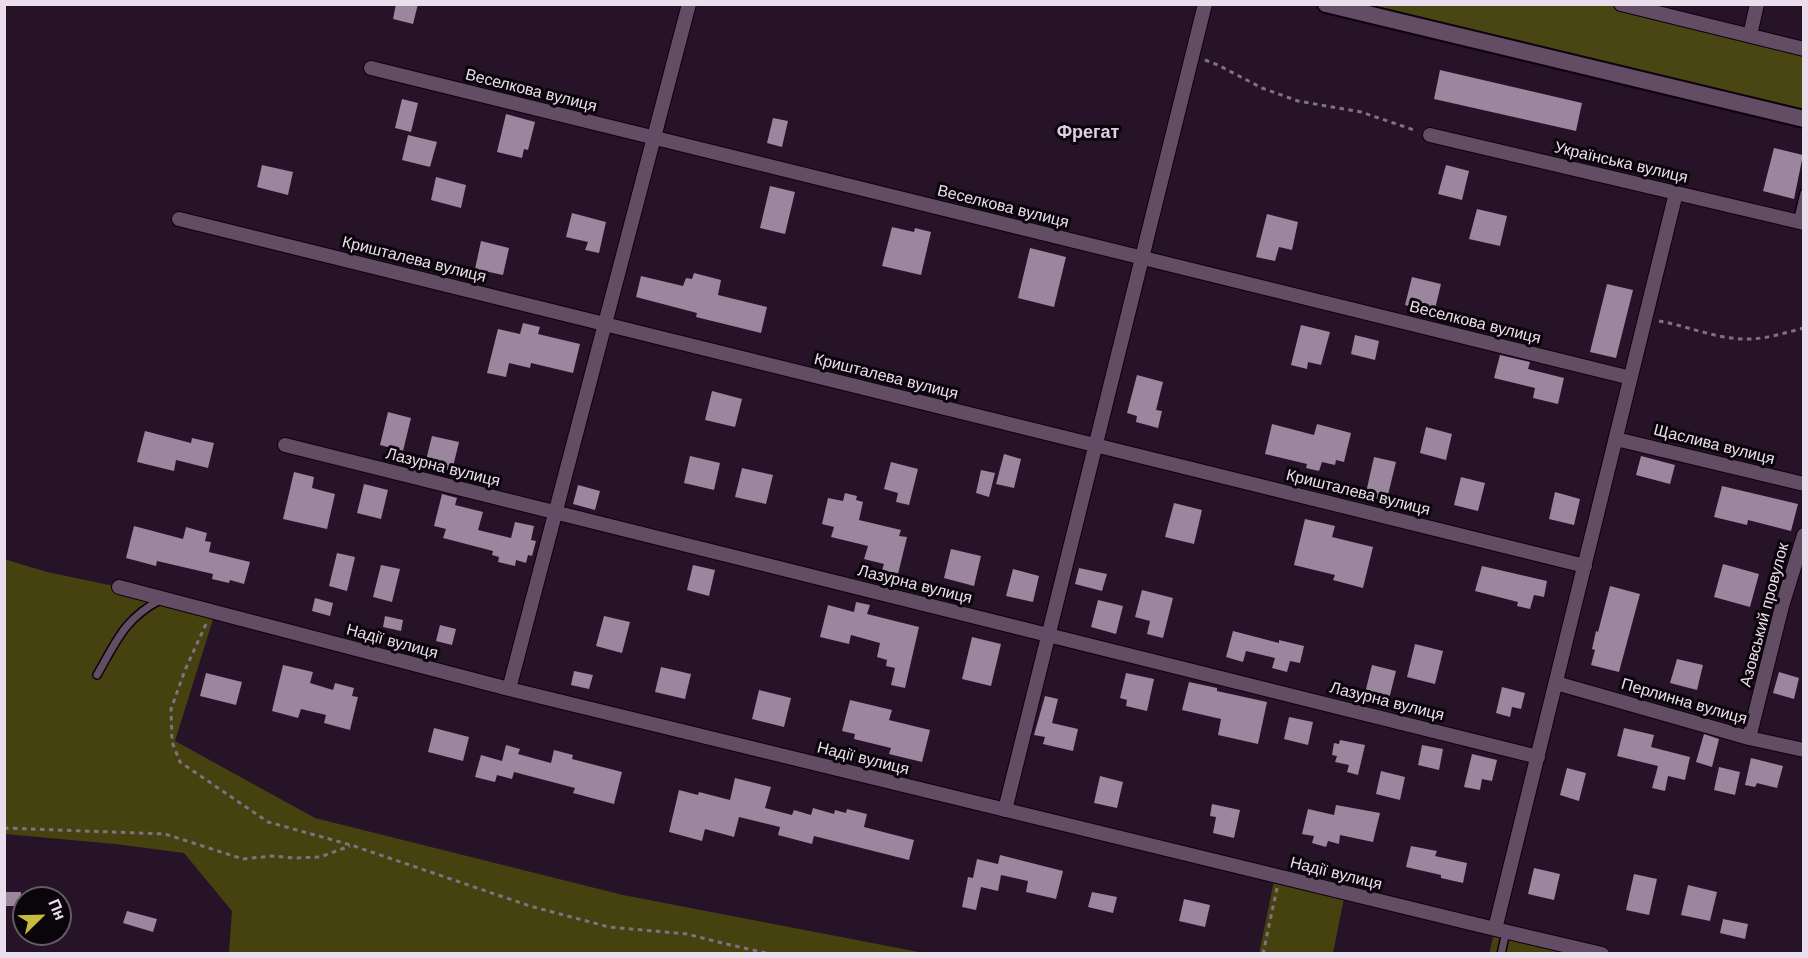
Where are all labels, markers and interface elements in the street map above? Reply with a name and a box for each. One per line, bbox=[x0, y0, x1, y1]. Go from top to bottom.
street label: Веселкова вулиця bbox=[463, 65, 599, 117]
district label: Фрегат bbox=[1057, 122, 1119, 144]
street label: Українська вулиця bbox=[1552, 138, 1690, 188]
street label: Веселкова вулиця bbox=[935, 181, 1071, 233]
street label: Кришталева вулиця bbox=[340, 233, 488, 287]
street label: Веселкова вулиця bbox=[1407, 297, 1543, 349]
street label: Кришталева вулиця bbox=[812, 350, 960, 404]
street label: Щаслива вулиця bbox=[1652, 421, 1776, 469]
street label: Лазурна вулиця bbox=[384, 445, 502, 491]
street label: Кришталева вулиця bbox=[1284, 466, 1432, 520]
street label: Азовський провулок bbox=[1737, 541, 1793, 689]
street label: Лазурна вулиця bbox=[856, 562, 974, 608]
street label: Надії вулиця bbox=[344, 621, 440, 663]
street label: Перлинна вулиця bbox=[1619, 675, 1749, 729]
street label: Лазурна вулиця bbox=[1328, 679, 1446, 725]
street label: Надії вулиця bbox=[815, 738, 911, 780]
street label: Надії вулиця bbox=[1288, 853, 1384, 895]
north arrow bbox=[12, 886, 72, 946]
text: Пн bbox=[45, 896, 69, 923]

